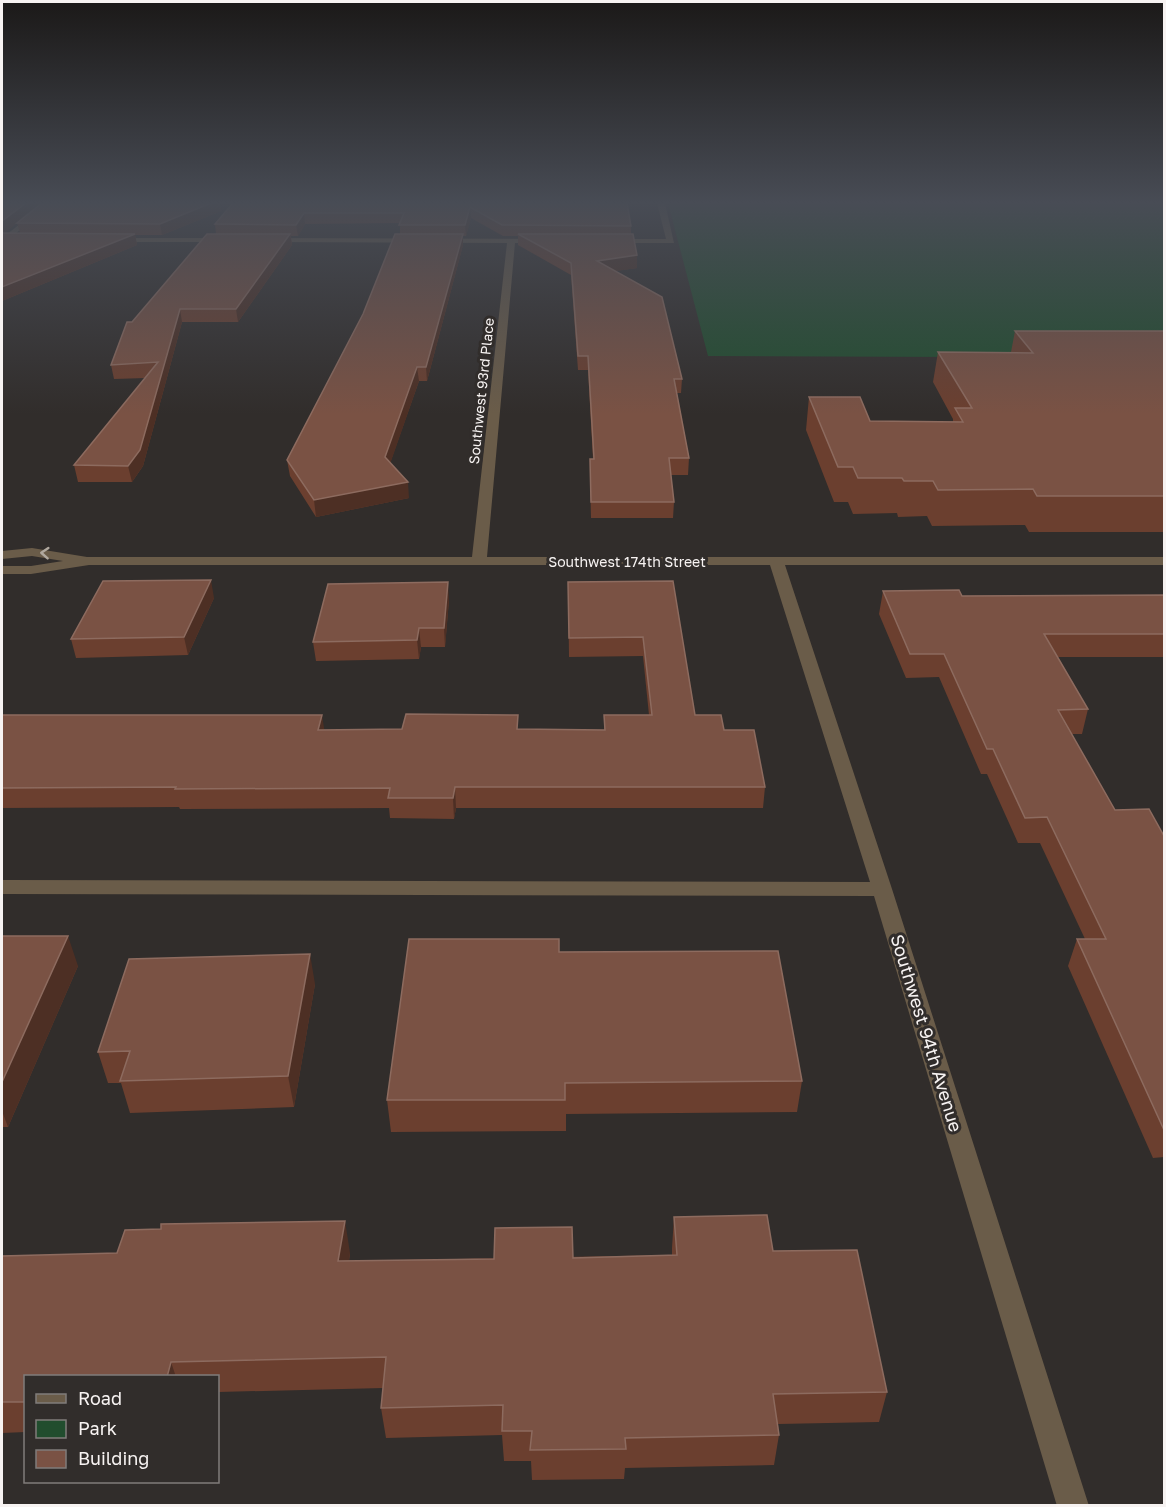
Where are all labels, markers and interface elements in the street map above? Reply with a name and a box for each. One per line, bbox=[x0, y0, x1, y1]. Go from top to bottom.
street label: Southwest 93rd Place bbox=[465, 317, 497, 465]
one-way arrow bbox=[41, 547, 50, 560]
street label: Southwest 174th Street bbox=[548, 553, 706, 570]
street label: Southwest 94th Avenue bbox=[886, 931, 968, 1135]
legend bbox=[24, 1375, 219, 1483]
text: Road bbox=[78, 1387, 122, 1409]
text: Park bbox=[78, 1417, 117, 1439]
text: Building bbox=[78, 1447, 149, 1469]

